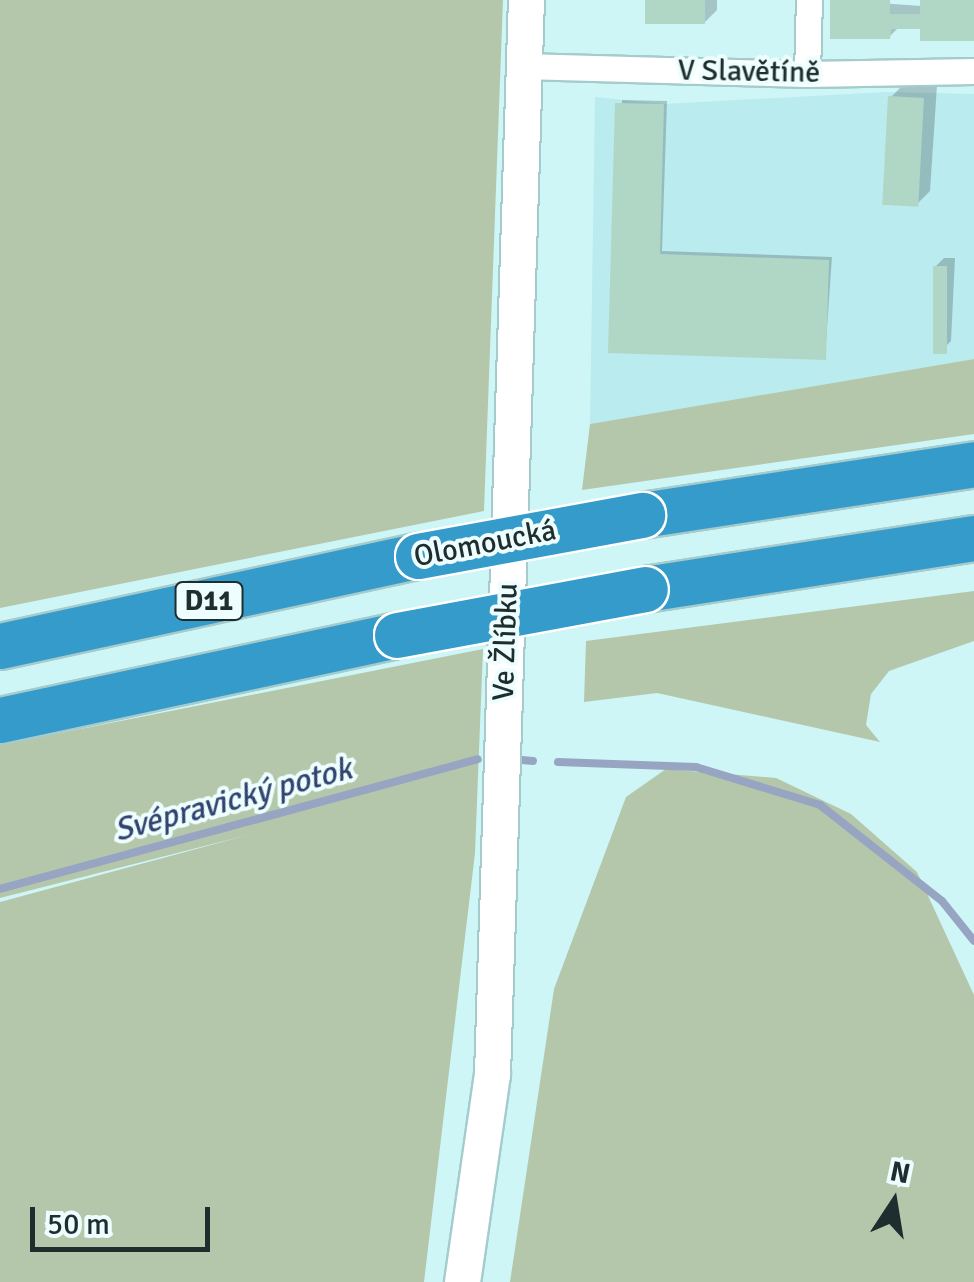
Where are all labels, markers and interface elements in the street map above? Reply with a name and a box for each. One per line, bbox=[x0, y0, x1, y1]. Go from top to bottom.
street label: V Slavětíně bbox=[677, 53, 821, 91]
street label: Olomoucká bbox=[411, 513, 559, 575]
road number: D11 bbox=[174, 578, 244, 624]
street label: Ve Žlíbku bbox=[486, 583, 526, 701]
water label: Svépravický potok bbox=[110, 750, 356, 850]
north arrow bbox=[844, 1152, 944, 1252]
text: N bbox=[887, 1154, 913, 1191]
scale bar bbox=[35, 1187, 215, 1249]
text: 50 m bbox=[47, 1206, 110, 1243]

